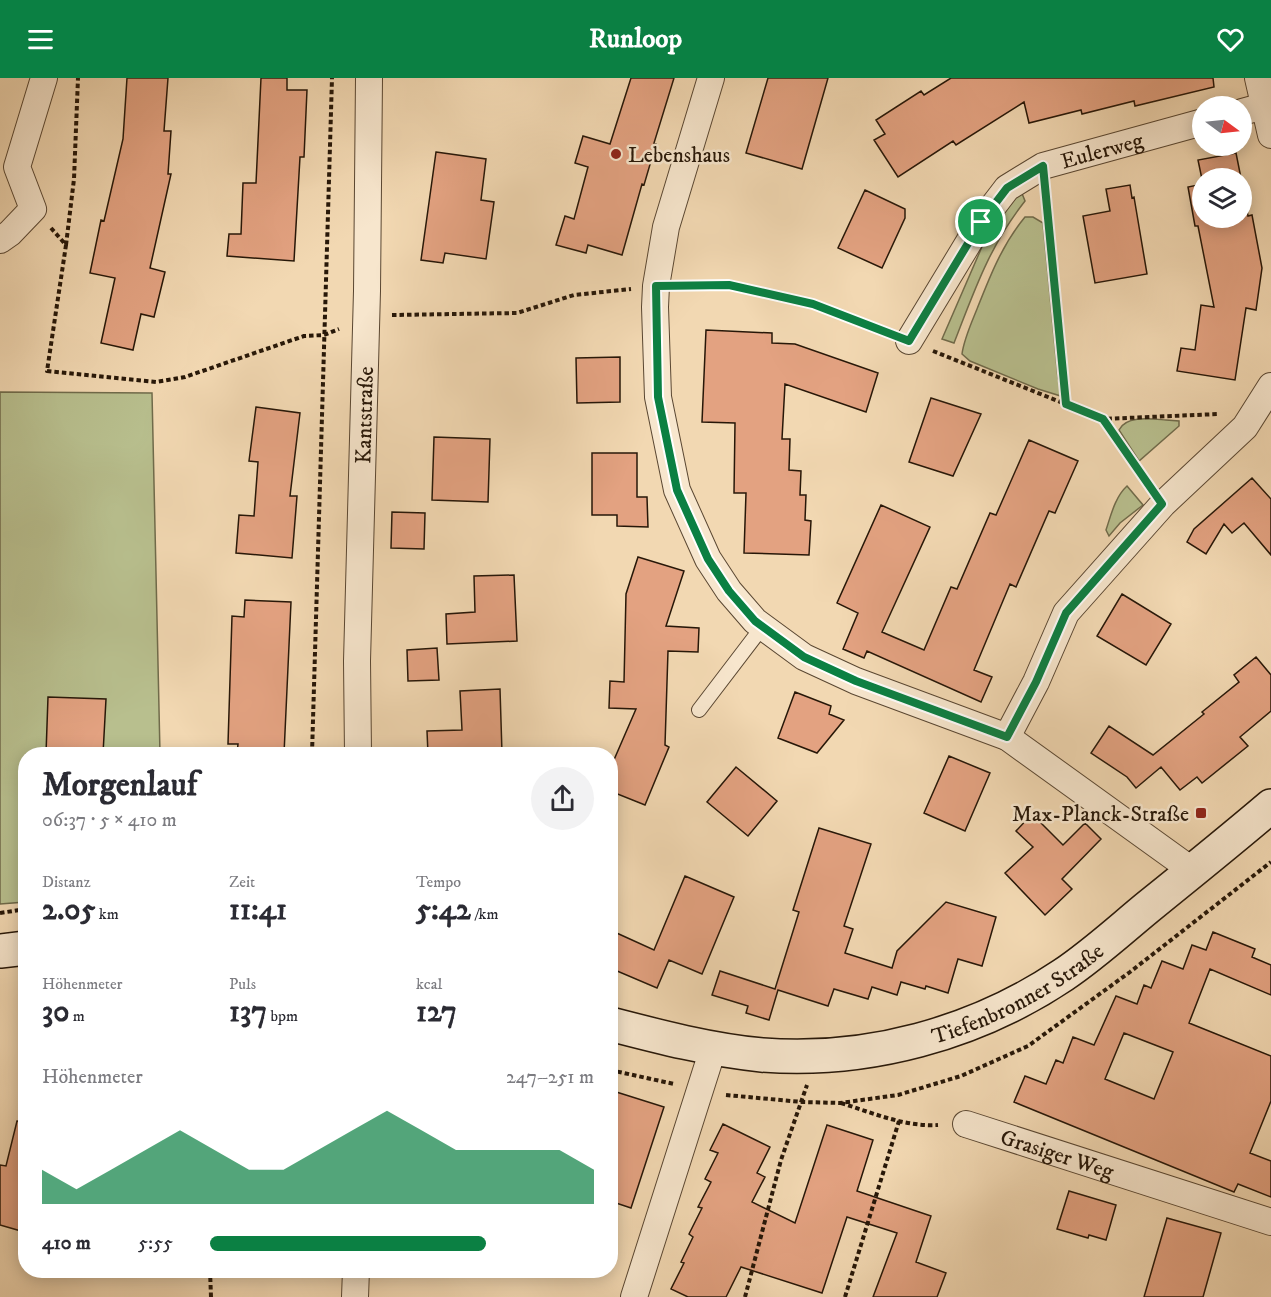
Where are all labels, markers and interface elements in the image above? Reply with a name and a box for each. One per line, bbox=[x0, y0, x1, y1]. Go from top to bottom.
text: Runloop bbox=[589, 22, 682, 56]
icon: menu bbox=[24, 23, 57, 56]
icon: heart bbox=[1214, 23, 1247, 56]
north arrow bbox=[1192, 96, 1252, 156]
map controls bbox=[1192, 96, 1252, 228]
street label: Eulerweg bbox=[1058, 127, 1147, 175]
place label: Lebenshaus bbox=[628, 142, 730, 169]
marker: Lebenshaus bbox=[609, 147, 623, 161]
button: layers bbox=[1192, 168, 1252, 228]
pin bbox=[955, 196, 1006, 247]
icon: arrive bbox=[964, 205, 997, 238]
street label: Kantstraße bbox=[350, 366, 380, 464]
text: Morgenlauf bbox=[42, 765, 197, 806]
button: share bbox=[531, 767, 594, 830]
place label: Max-Planck-Straße bbox=[1012, 801, 1189, 828]
marker: Max-Planck-Straße bbox=[1194, 806, 1208, 820]
text: 06:37 · 5 × 410 m bbox=[42, 808, 177, 833]
text: Distanz bbox=[42, 872, 91, 892]
text: Zeit bbox=[229, 872, 255, 892]
text: Tempo bbox=[416, 872, 461, 892]
text: 2.05 bbox=[42, 892, 95, 929]
text: 11:41 bbox=[229, 892, 287, 929]
text: 5:42 bbox=[416, 892, 471, 929]
text: km bbox=[95, 904, 119, 924]
text: /km bbox=[471, 904, 498, 924]
street label: Tiefenbronner Straße bbox=[928, 938, 1109, 1051]
text: Höhenmeter bbox=[42, 974, 123, 994]
text: Puls bbox=[229, 974, 256, 994]
text: kcal bbox=[416, 974, 442, 994]
text: 30 bbox=[42, 994, 69, 1031]
text: 137 bbox=[229, 994, 267, 1031]
text: 127 bbox=[416, 994, 457, 1031]
text: m bbox=[69, 1006, 85, 1026]
text: bpm bbox=[267, 1006, 298, 1026]
text: Höhenmeter bbox=[42, 1065, 143, 1090]
text: 247–251 m bbox=[506, 1065, 594, 1090]
street label: Grasiger Weg bbox=[997, 1124, 1117, 1186]
text: 410 m bbox=[42, 1231, 91, 1256]
text: 5:55 bbox=[138, 1231, 173, 1256]

